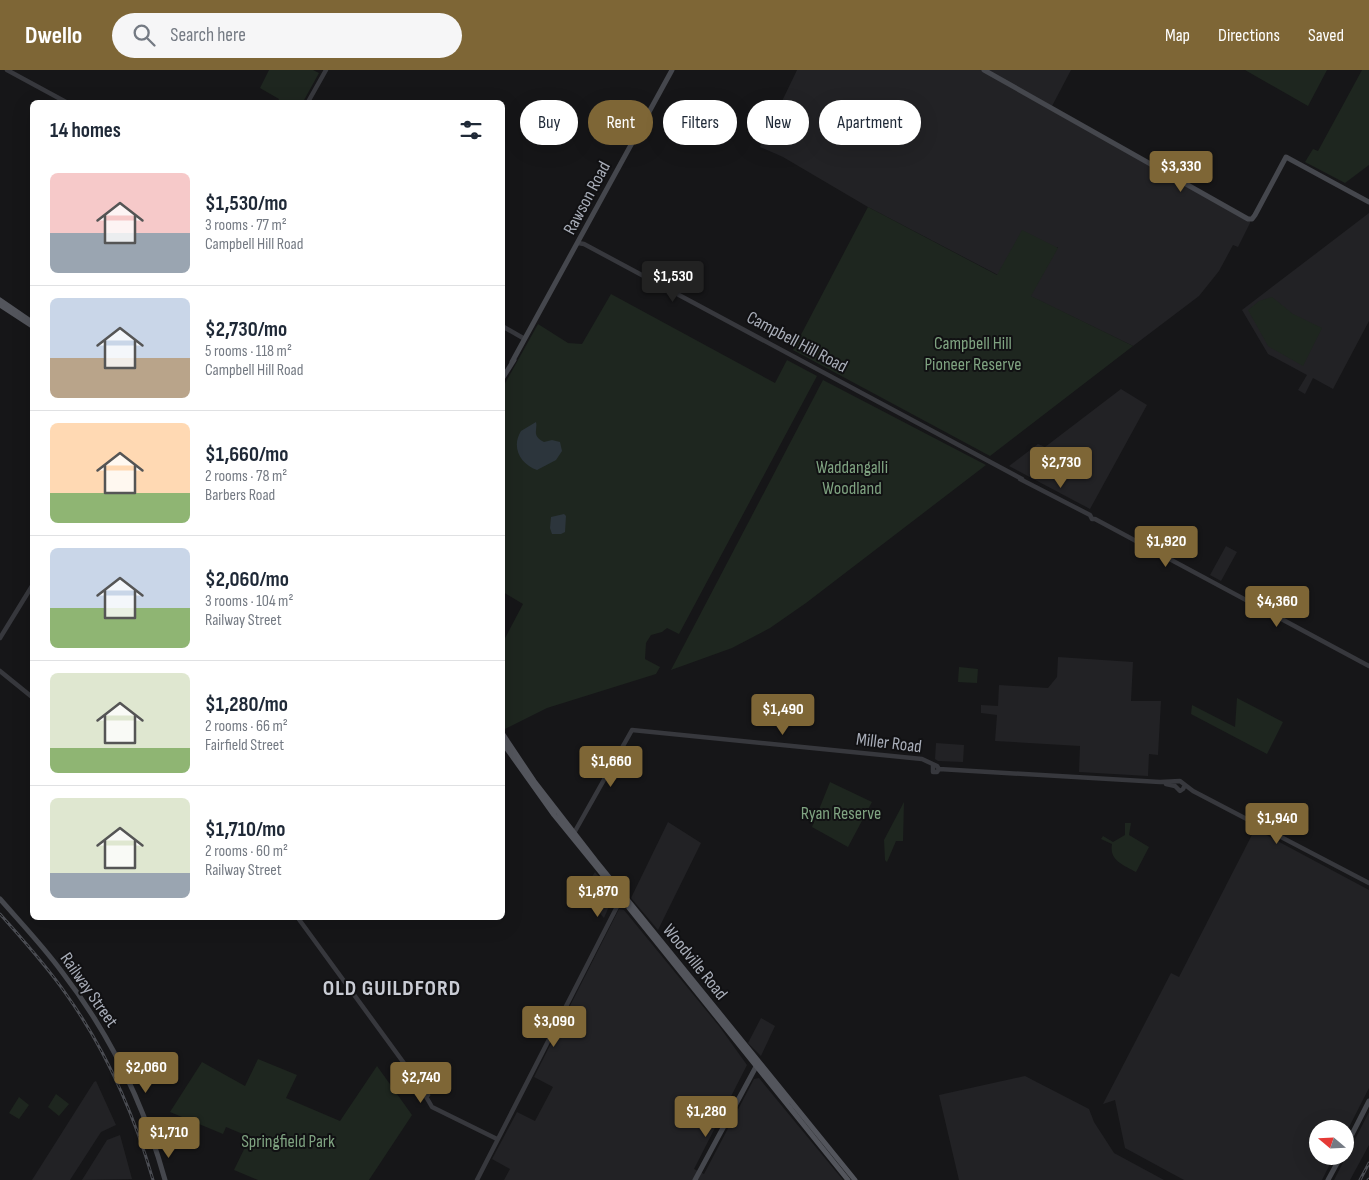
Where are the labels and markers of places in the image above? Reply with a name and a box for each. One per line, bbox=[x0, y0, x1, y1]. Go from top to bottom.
pin: $3,330 bbox=[1140, 150, 1222, 193]
pin: $1,530 bbox=[632, 260, 714, 303]
pin: $2,730 bbox=[1020, 446, 1102, 489]
pin: $1,920 bbox=[1125, 526, 1207, 568]
pin: $4,360 bbox=[1236, 586, 1318, 628]
pin: $1,490 bbox=[742, 694, 824, 736]
pin: $1,660 bbox=[570, 746, 652, 788]
pin: $1,940 bbox=[1236, 802, 1318, 845]
pin: $1,870 bbox=[557, 876, 639, 918]
pin: $3,090 bbox=[513, 1006, 595, 1048]
pin: $2,060 bbox=[105, 1052, 187, 1094]
pin: $2,740 bbox=[380, 1062, 462, 1104]
pin: $1,280 bbox=[665, 1096, 747, 1138]
pin: $1,710 bbox=[128, 1116, 210, 1159]

